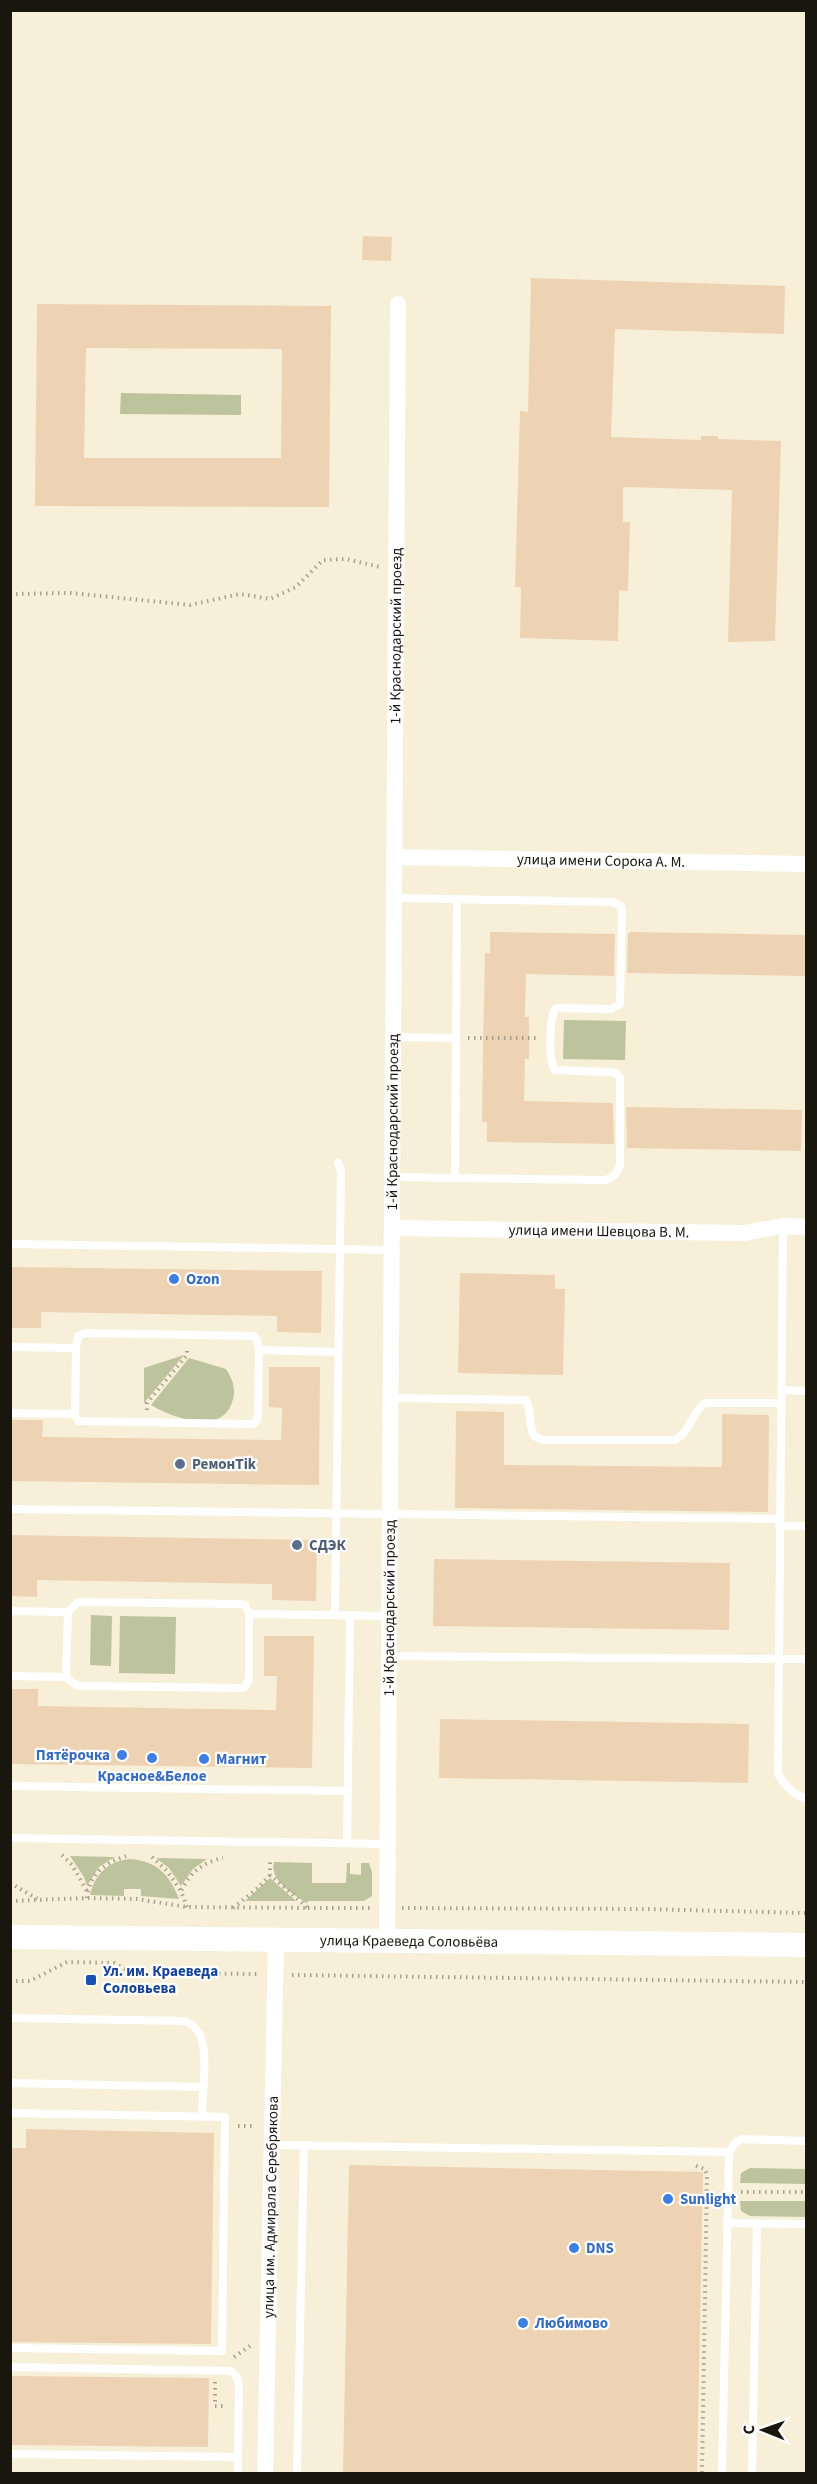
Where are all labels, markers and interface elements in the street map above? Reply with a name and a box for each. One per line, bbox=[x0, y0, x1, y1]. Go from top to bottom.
street label: 1-й Краснодарский проезд bbox=[385, 548, 407, 724]
street label: улица имени Сорока А. М. bbox=[517, 849, 685, 873]
street label: 1-й Краснодарский проезд bbox=[382, 1034, 404, 1210]
street label: улица имени Шевцова В. М. bbox=[508, 1220, 690, 1243]
place label: Ozon bbox=[186, 1269, 220, 1290]
marker: Ozon bbox=[167, 1272, 181, 1286]
place label: РемонTik bbox=[192, 1454, 257, 1475]
marker: РемонTik bbox=[173, 1457, 187, 1471]
street label: 1-й Краснодарский проезд bbox=[379, 1520, 401, 1696]
place label: СДЭК bbox=[309, 1535, 347, 1556]
marker: СДЭК bbox=[290, 1538, 304, 1552]
place label: Пятёрочка bbox=[36, 1745, 110, 1766]
marker: Пятёрочка bbox=[115, 1748, 129, 1762]
place label: Магнит bbox=[216, 1749, 267, 1770]
marker: Красное&Белое bbox=[145, 1751, 159, 1765]
marker: Магнит bbox=[197, 1752, 211, 1766]
place label: Красное&Белое bbox=[98, 1766, 207, 1787]
street label: улица Краеведа Соловьёва bbox=[320, 1930, 498, 1953]
place label: Ул. им. Краеведа Соловьева bbox=[103, 1961, 218, 1999]
marker: Ул. им. Краеведа Соловьева bbox=[84, 1973, 98, 1987]
street label: улица им. Адмирала Серебрякова bbox=[258, 2096, 284, 2318]
place label: Sunlight bbox=[680, 2189, 736, 2210]
marker: Sunlight bbox=[661, 2192, 675, 2206]
place label: DNS bbox=[586, 2238, 614, 2259]
marker: DNS bbox=[567, 2241, 581, 2255]
place label: Любимово bbox=[534, 2313, 608, 2334]
marker: Любимово bbox=[516, 2316, 530, 2330]
north arrow bbox=[733, 2400, 793, 2460]
text: С bbox=[738, 2425, 760, 2435]

